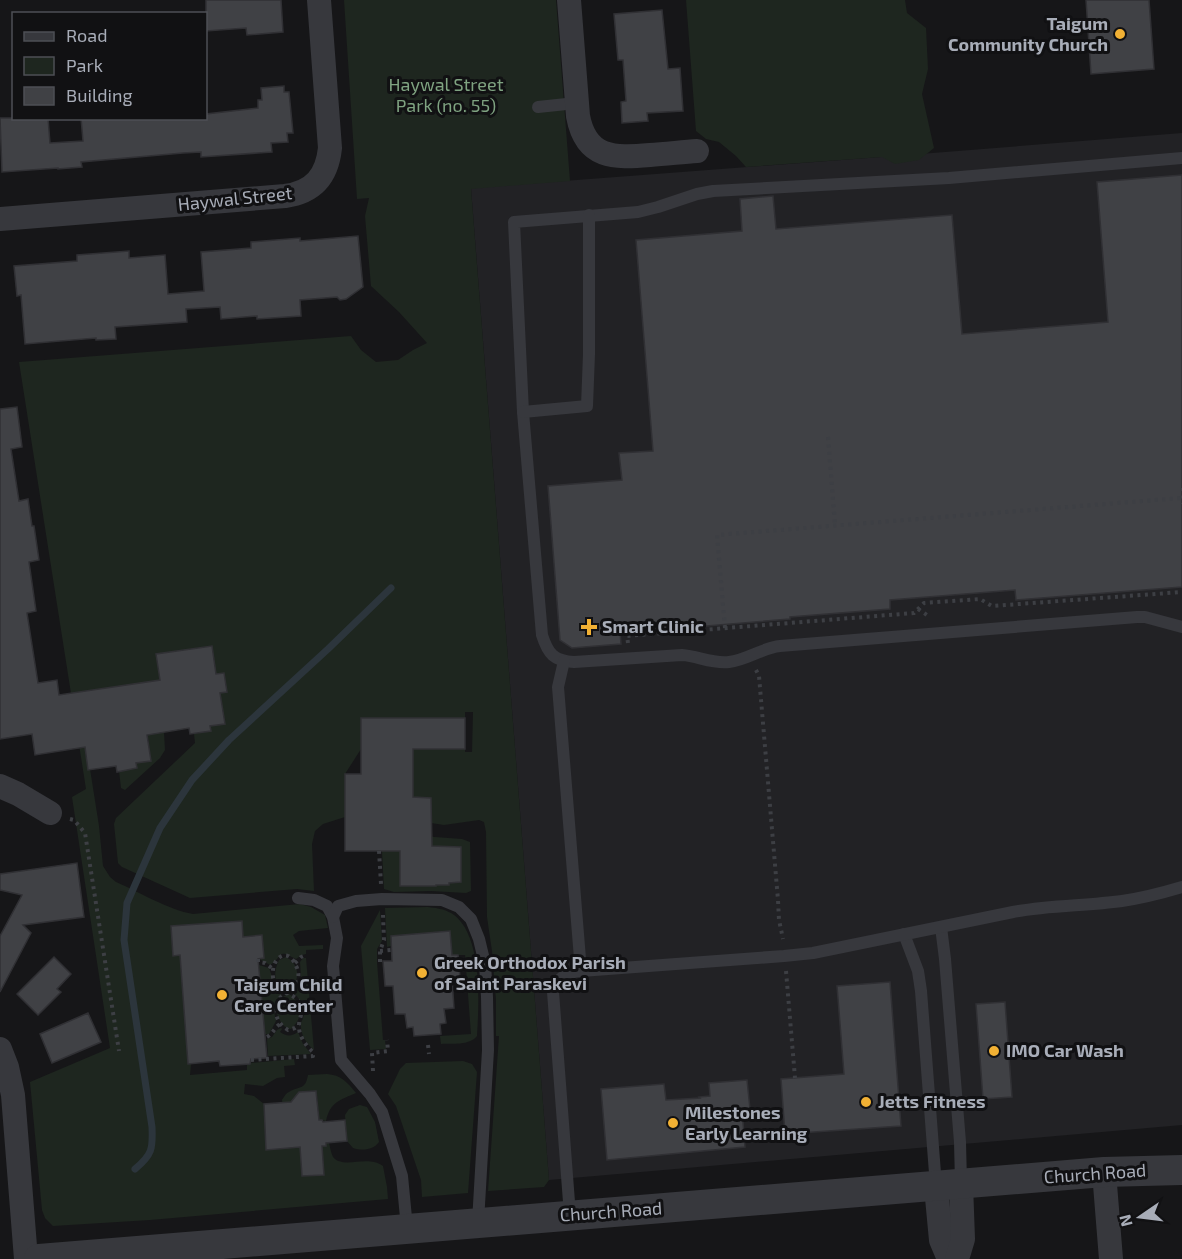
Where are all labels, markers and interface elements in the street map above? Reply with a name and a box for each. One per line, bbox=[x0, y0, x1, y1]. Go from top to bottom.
legend bbox=[12, 12, 207, 120]
place label: Taigum Community Church bbox=[948, 12, 1108, 55]
text: Road bbox=[66, 24, 107, 46]
marker: Taigum Community Church bbox=[1113, 27, 1127, 41]
text: Park bbox=[66, 54, 103, 76]
park label: Haywal Street Park (no. 55) bbox=[388, 73, 504, 116]
text: Building bbox=[66, 84, 133, 106]
street label: Haywal Street bbox=[177, 181, 293, 215]
place label: Smart Clinic bbox=[602, 615, 704, 637]
marker: Smart Clinic bbox=[580, 618, 598, 636]
place label: Greek Orthodox Parish of Saint Paraskevi bbox=[434, 951, 626, 994]
marker: Greek Orthodox Parish of Saint Paraskevi bbox=[415, 966, 429, 980]
place label: Taigum Child Care Center bbox=[234, 973, 342, 1016]
marker: Taigum Child Care Center bbox=[215, 988, 229, 1002]
place label: IMO Car Wash bbox=[1006, 1039, 1124, 1061]
marker: IMO Car Wash bbox=[987, 1044, 1001, 1058]
place label: Jetts Fitness bbox=[878, 1090, 986, 1112]
marker: Jetts Fitness bbox=[859, 1095, 873, 1109]
place label: Milestones Early Learning bbox=[685, 1101, 808, 1144]
marker: Milestones Early Learning bbox=[666, 1116, 680, 1130]
street label: Church Road bbox=[1043, 1158, 1147, 1188]
north arrow bbox=[1110, 1187, 1170, 1247]
street label: Church Road bbox=[559, 1196, 663, 1226]
text: N bbox=[1114, 1213, 1136, 1229]

